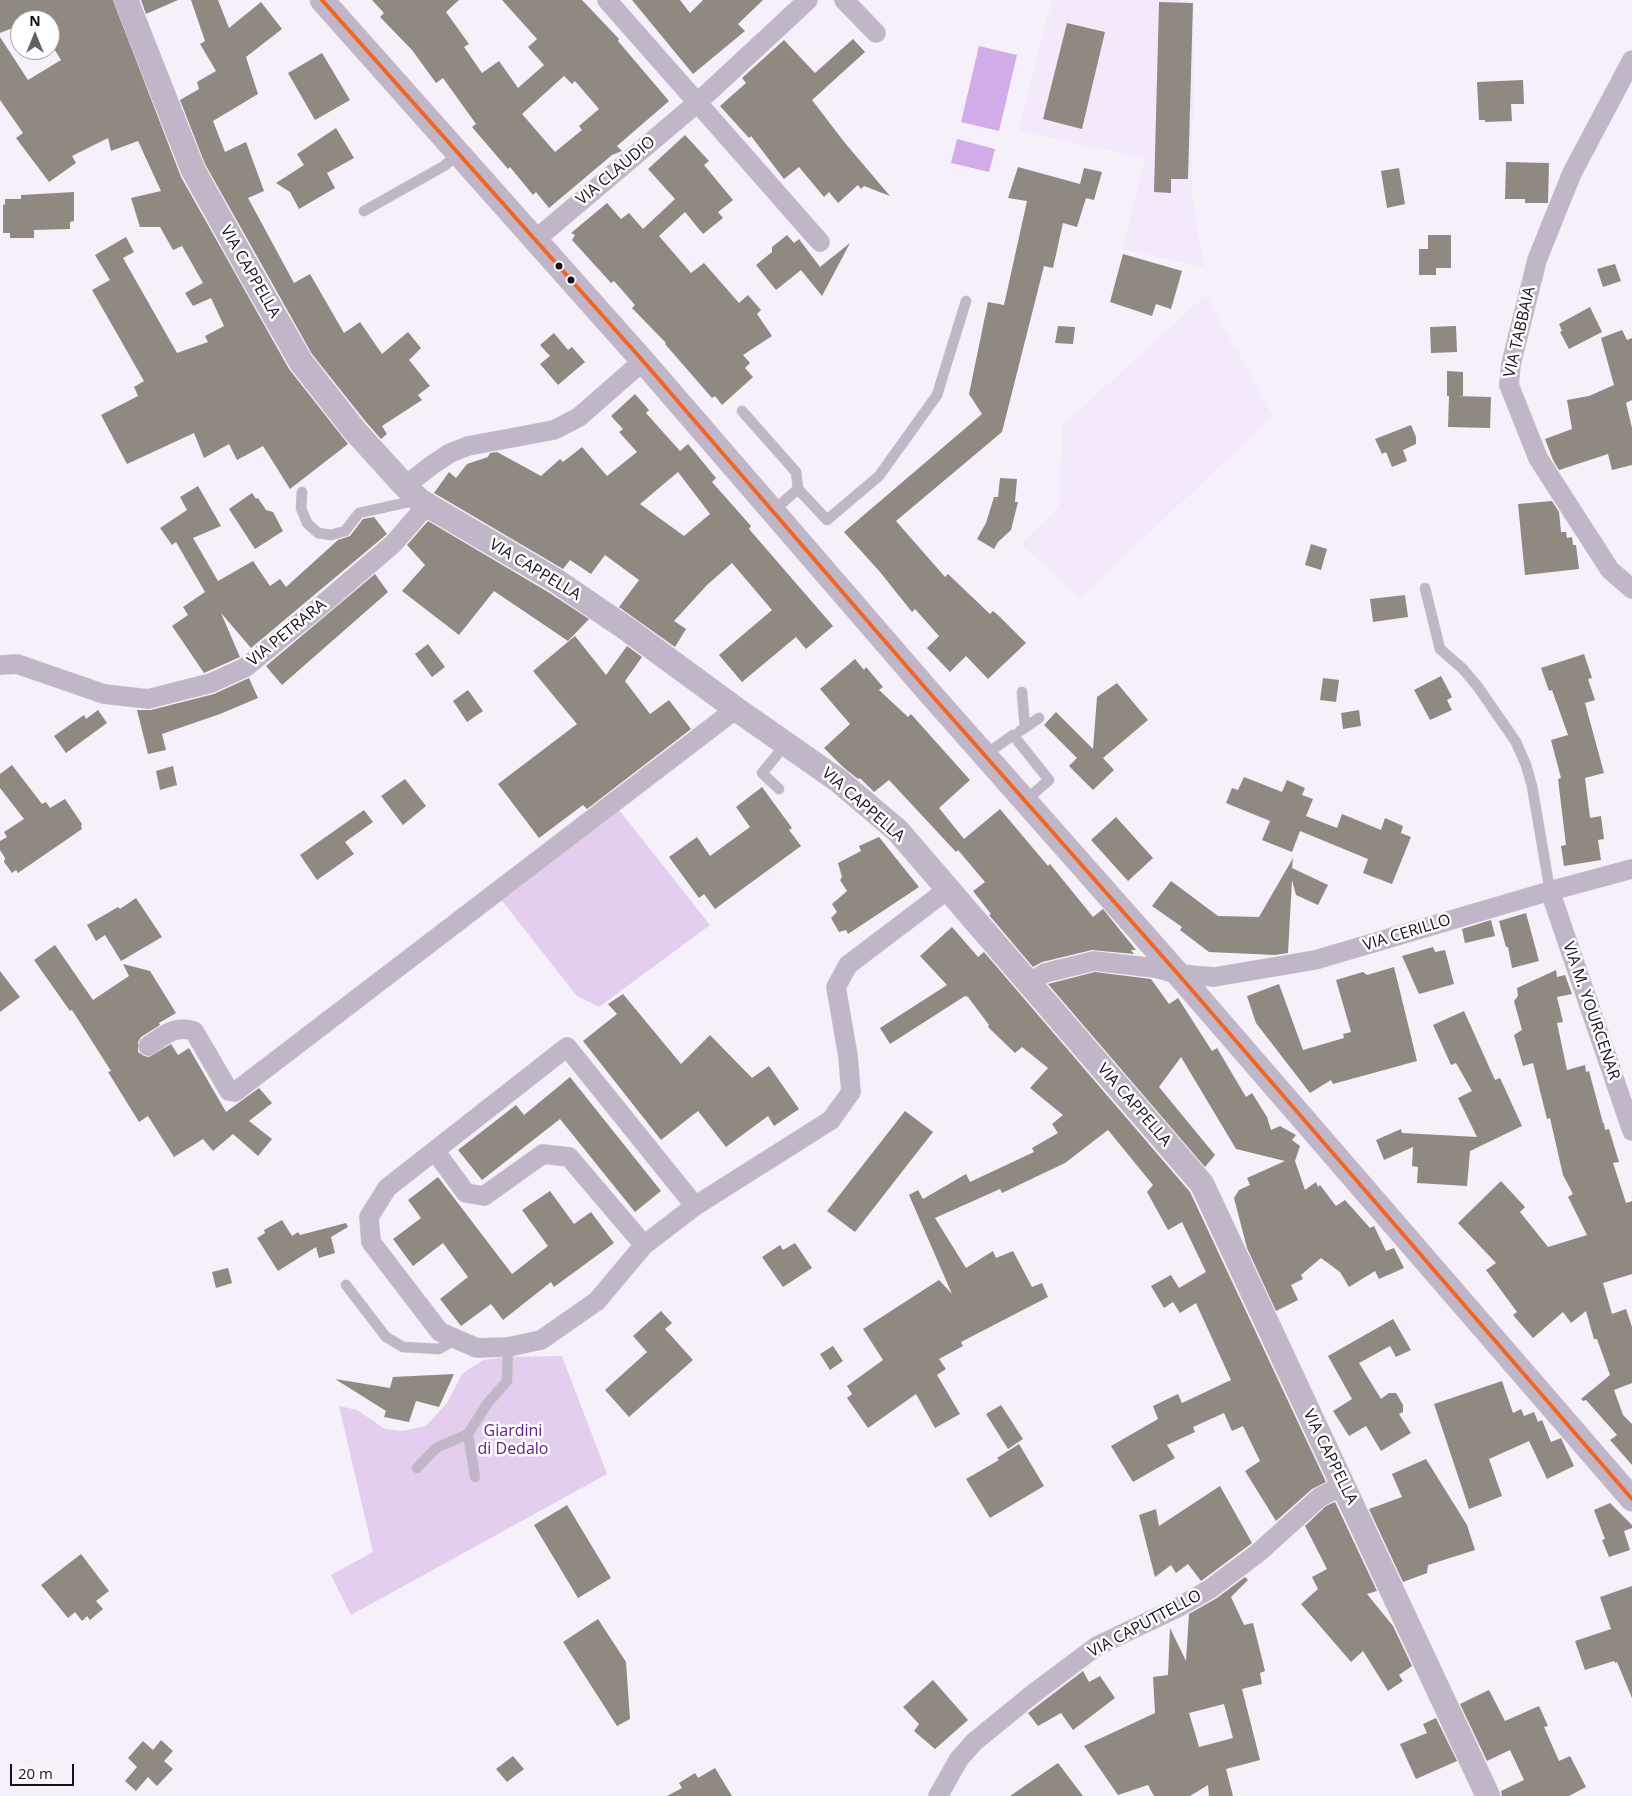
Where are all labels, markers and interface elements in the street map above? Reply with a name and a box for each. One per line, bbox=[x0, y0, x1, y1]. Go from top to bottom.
north arrow bbox=[10, 10, 60, 60]
text: N bbox=[29, 11, 41, 30]
street label: VIA CLAUDIO bbox=[573, 132, 659, 210]
street label: VIA CAPPELLA bbox=[216, 222, 284, 322]
unlabelled marker bbox=[554, 261, 564, 271]
unlabelled marker bbox=[566, 275, 576, 285]
street label: VIA TABBAIA bbox=[1500, 285, 1540, 379]
street label: VIA CAPPELLA bbox=[486, 535, 584, 605]
street label: VIA PETRARA bbox=[244, 595, 330, 671]
street label: VIA CAPPELLA bbox=[818, 764, 908, 846]
street label: VIA CERILLO bbox=[1361, 911, 1453, 955]
street label: VIA M. YOURCENAR bbox=[1558, 939, 1624, 1083]
street label: VIA CAPPELLA bbox=[1093, 1060, 1175, 1150]
street label: VIA CAPPELLA bbox=[1299, 1406, 1361, 1508]
park label: Giardini di Dedalo bbox=[478, 1421, 548, 1459]
street label: VIA CAPUTTELLO bbox=[1085, 1586, 1205, 1662]
scale bar bbox=[12, 1754, 76, 1786]
text: 20 m bbox=[18, 1763, 53, 1783]

